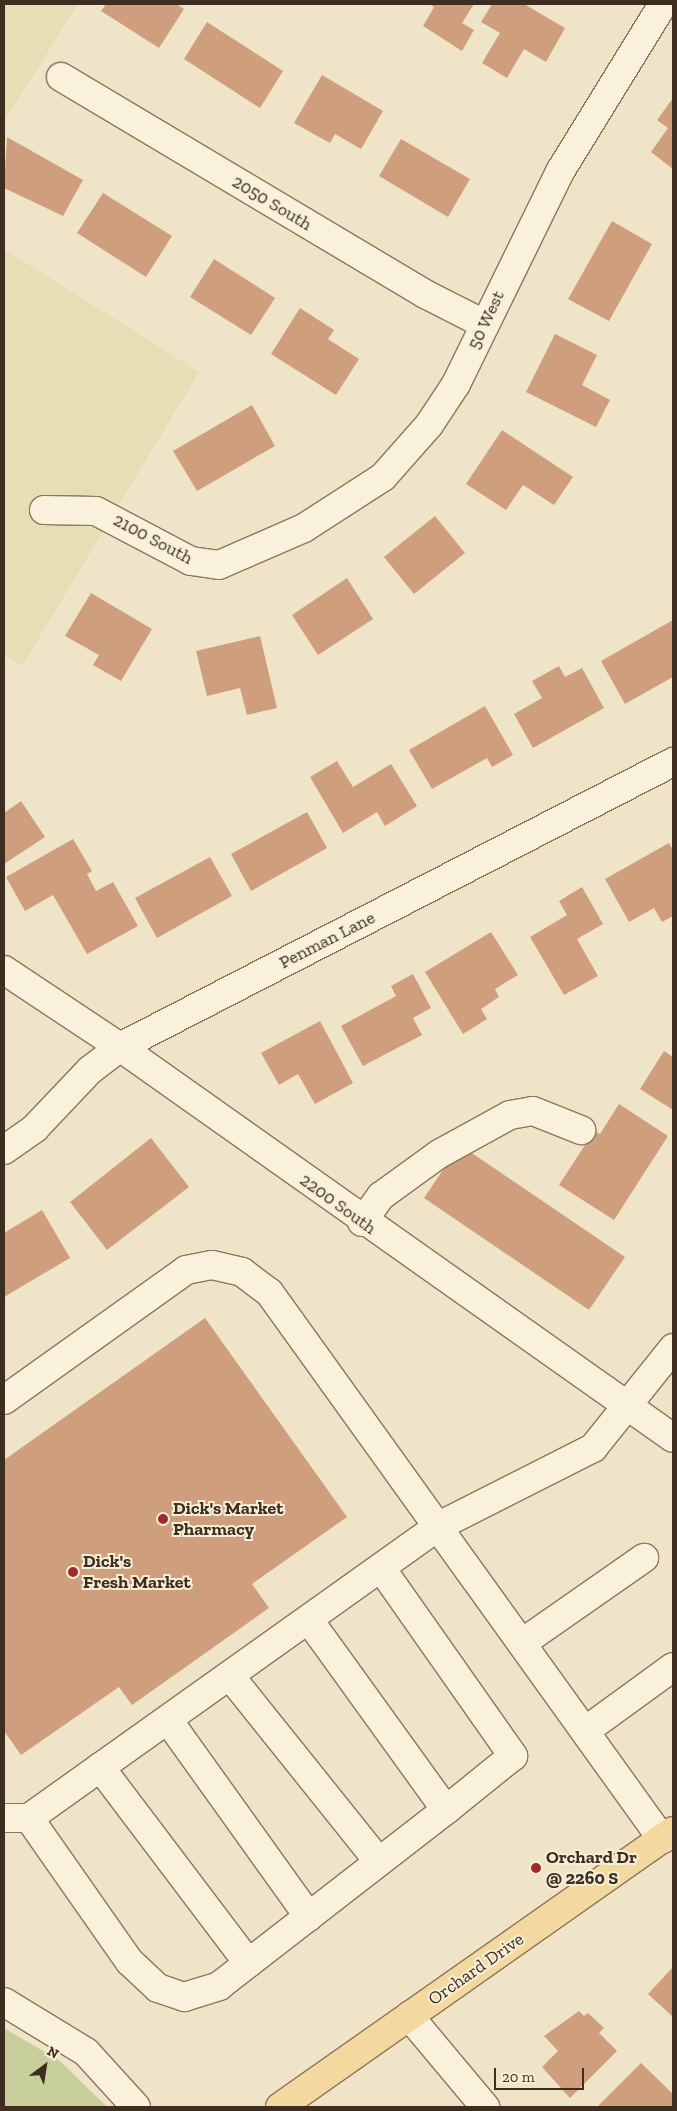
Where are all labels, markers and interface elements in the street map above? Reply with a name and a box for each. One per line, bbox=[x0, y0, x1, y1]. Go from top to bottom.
street label: 2050 South bbox=[228, 171, 316, 235]
street label: 50 West bbox=[463, 287, 509, 353]
street label: 2100 South bbox=[110, 509, 196, 569]
street label: Penman Lane bbox=[275, 907, 379, 973]
street label: 2200 South bbox=[296, 1169, 380, 1239]
place label: Dick's Market Pharmacy bbox=[173, 1498, 283, 1540]
marker: Dick's Market Pharmacy bbox=[157, 1513, 169, 1525]
place label: Dick's Fresh Market bbox=[83, 1551, 191, 1594]
marker: Dick's Fresh Market bbox=[67, 1566, 79, 1578]
place label: Orchard Dr @ 2260 S bbox=[546, 1847, 637, 1890]
marker: Orchard Dr @ 2260 S bbox=[530, 1862, 542, 1874]
street label: Orchard Drive bbox=[424, 1928, 528, 2010]
north arrow bbox=[20, 2041, 70, 2091]
text: N bbox=[44, 2043, 62, 2063]
scale bar bbox=[497, 2058, 587, 2090]
text: 20 m bbox=[502, 2068, 535, 2086]

